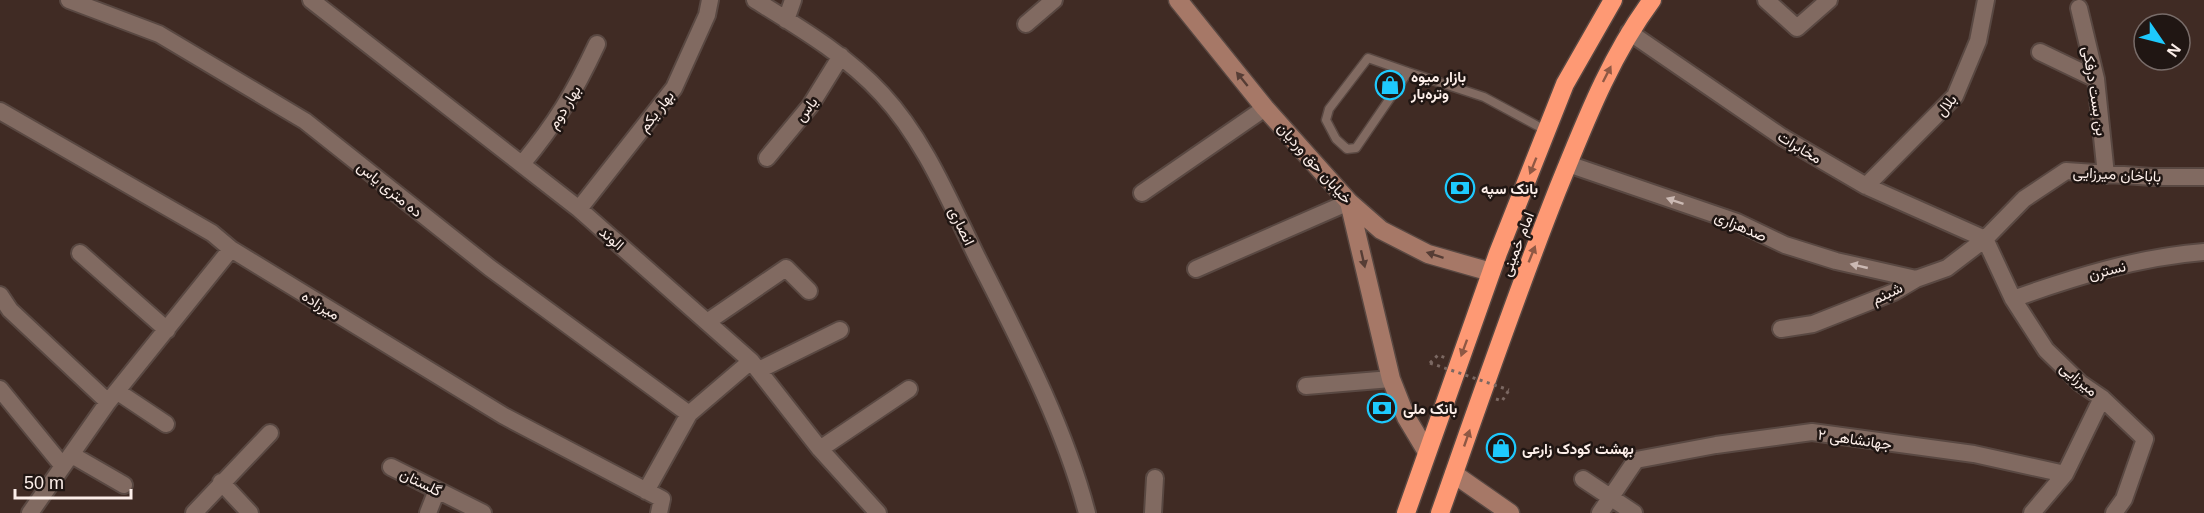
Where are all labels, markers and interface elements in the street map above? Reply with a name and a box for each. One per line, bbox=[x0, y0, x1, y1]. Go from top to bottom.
north arrow bbox=[2132, 12, 2192, 72]
text: N bbox=[2164, 41, 2184, 60]
street label: بن بست درفکی bbox=[2078, 45, 2110, 137]
one-way arrow bbox=[1602, 66, 1612, 83]
place label: بازار میوه وتره‌بار bbox=[1410, 68, 1466, 103]
shop icon: بازار میوه وتره‌بار bbox=[1374, 69, 1406, 101]
one-way arrow bbox=[1235, 71, 1248, 87]
street label: بهار دوم bbox=[544, 82, 586, 133]
street label: بهار یکم bbox=[635, 87, 679, 136]
street label: بلال bbox=[1932, 91, 1961, 120]
street label: یاس bbox=[791, 93, 822, 126]
street label: خیابان حق وردیان bbox=[1273, 119, 1356, 208]
street label: مخابرات bbox=[1775, 127, 1825, 167]
one-way arrow bbox=[1528, 157, 1538, 175]
street label: ده متری یاس bbox=[353, 158, 426, 222]
street label: باباخان میرزایی bbox=[2072, 163, 2162, 187]
bank icon: بانک سپه bbox=[1444, 172, 1476, 204]
place label: بانک سپه bbox=[1481, 180, 1538, 199]
one-way arrow bbox=[1666, 195, 1684, 205]
street label: انصاری bbox=[944, 204, 978, 249]
street label: صدهزاری bbox=[1712, 207, 1770, 246]
street label: امام خمینی bbox=[1497, 210, 1539, 279]
street label: الوند bbox=[596, 223, 628, 254]
one-way arrow bbox=[1527, 245, 1537, 263]
one-way arrow bbox=[1358, 250, 1368, 268]
one-way arrow bbox=[1426, 250, 1444, 259]
street label: نسترن bbox=[2087, 257, 2128, 284]
one-way arrow bbox=[1849, 261, 1868, 270]
street label: شبنم bbox=[1869, 279, 1906, 309]
street label: میرزاده bbox=[298, 287, 343, 324]
one-way arrow bbox=[1459, 339, 1469, 357]
street label: میرزایی bbox=[2056, 358, 2101, 401]
bank icon: بانک ملی bbox=[1366, 392, 1398, 424]
place label: بانک ملی bbox=[1403, 400, 1457, 418]
street label: جهانشاهی ۲ bbox=[1817, 425, 1893, 455]
one-way arrow bbox=[1462, 429, 1472, 447]
shop icon: بهشت کودک زارعی bbox=[1485, 432, 1517, 464]
place label: بهشت کودک زارعی bbox=[1522, 440, 1634, 458]
scale bar bbox=[15, 462, 130, 500]
street label: گلستان bbox=[397, 465, 445, 500]
text: 50 m bbox=[24, 473, 64, 493]

